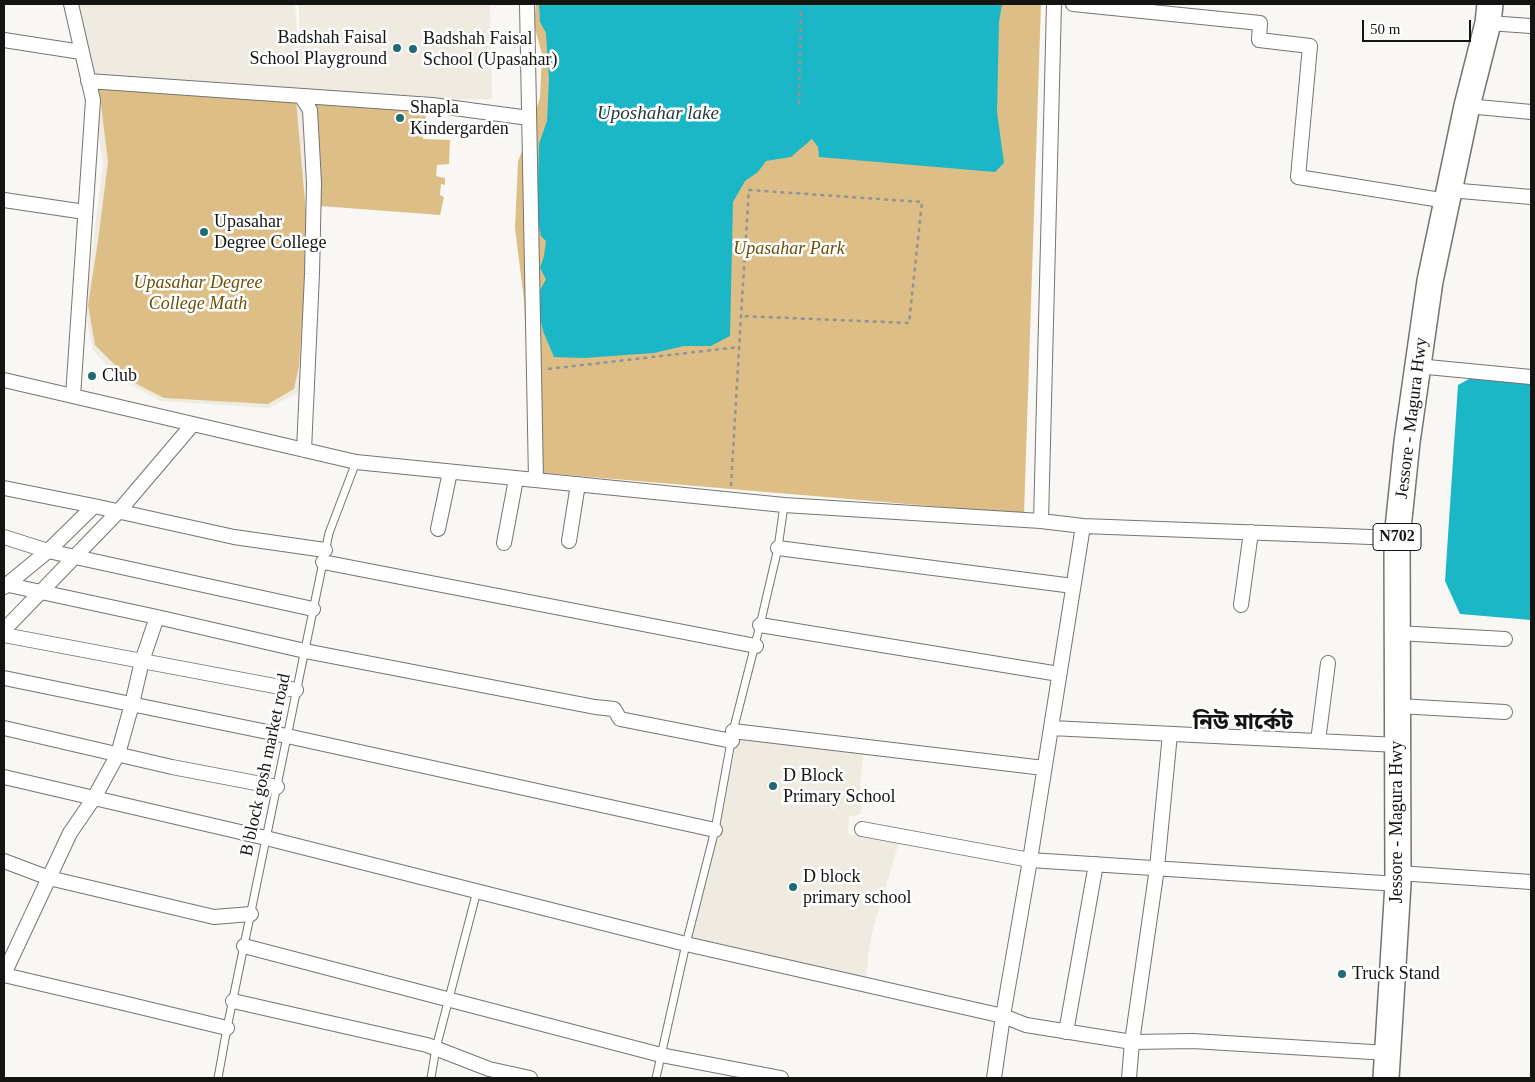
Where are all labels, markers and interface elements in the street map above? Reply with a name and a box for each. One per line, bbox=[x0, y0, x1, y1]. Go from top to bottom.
scale bar bbox=[1365, 10, 1474, 42]
text: 50 m bbox=[1370, 21, 1400, 37]
place label: Badshah Faisal School Playground bbox=[250, 27, 387, 70]
place label: Badshah Faisal School (Upasahar) bbox=[423, 28, 557, 70]
marker: Badshah Faisal School Playground bbox=[391, 42, 403, 54]
marker: Badshah Faisal School (Upasahar) bbox=[407, 43, 419, 55]
place label: Shapla Kindergarden bbox=[410, 97, 509, 140]
water label: Uposhahar lake bbox=[597, 103, 719, 125]
marker: Shapla Kindergarden bbox=[394, 112, 406, 124]
place label: Upasahar Degree College bbox=[214, 211, 326, 253]
marker: Upasahar Degree College bbox=[198, 226, 210, 238]
park label: Upasahar Park bbox=[733, 238, 845, 260]
park label: Upasahar Degree College Math bbox=[134, 272, 262, 314]
street label: Jessore - Magura Hwy bbox=[1391, 336, 1433, 500]
place label: Club bbox=[102, 365, 137, 387]
marker: Club bbox=[86, 370, 98, 382]
road number: N702 bbox=[1373, 524, 1421, 550]
street label: B block gosh market road bbox=[236, 672, 296, 858]
district label: নিউ মার্কেট bbox=[1193, 710, 1293, 736]
street label: Jessore - Magura Hwy bbox=[1386, 741, 1408, 903]
place label: D Block Primary School bbox=[783, 765, 895, 808]
marker: D Block Primary School bbox=[767, 780, 779, 792]
place label: D block primary school bbox=[803, 866, 911, 909]
marker: D block primary school bbox=[787, 881, 799, 893]
place label: Truck Stand bbox=[1352, 963, 1440, 985]
marker: Truck Stand bbox=[1336, 968, 1348, 980]

